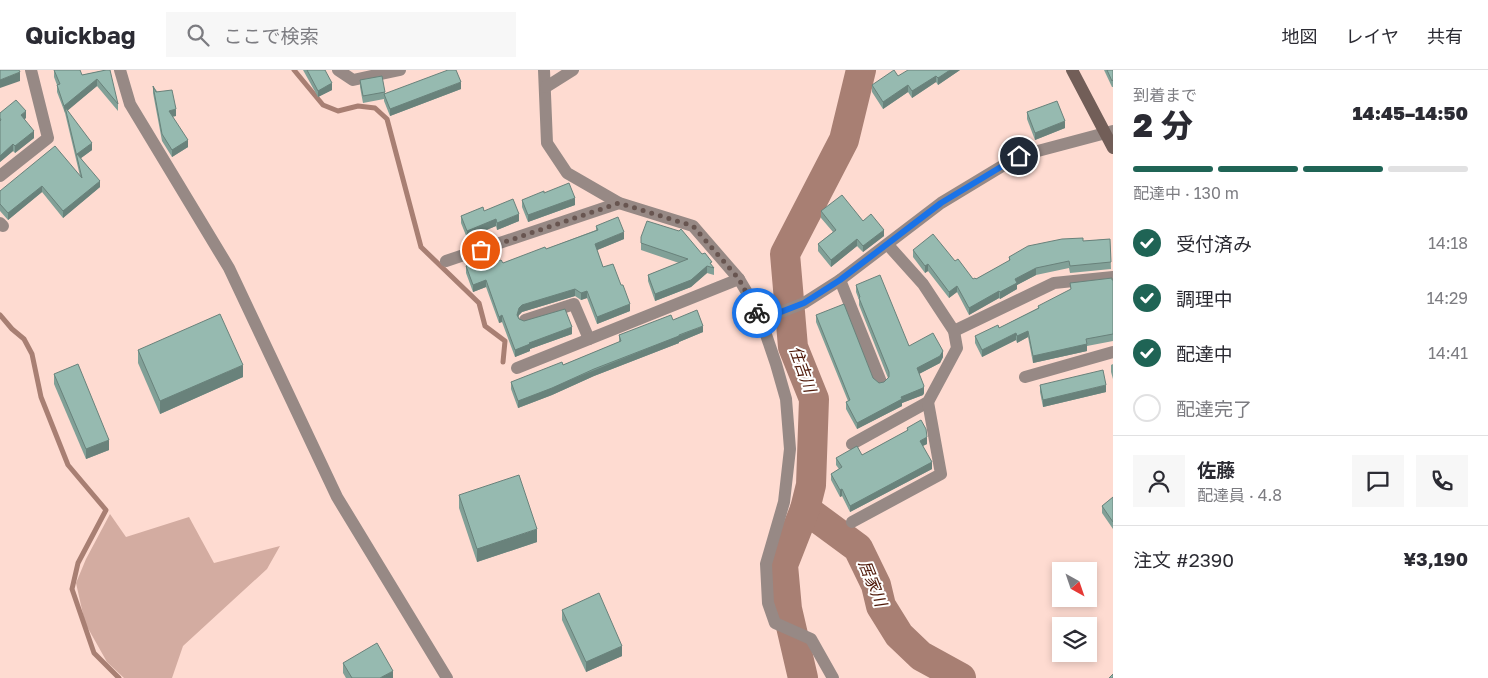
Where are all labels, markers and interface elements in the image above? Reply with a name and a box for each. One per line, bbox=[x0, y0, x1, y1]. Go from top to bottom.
search box bbox=[166, 12, 516, 57]
text: Quickbag bbox=[25, 20, 136, 49]
icon: search bbox=[184, 21, 212, 49]
text: ここで検索 bbox=[224, 24, 319, 47]
text: 地図 bbox=[1282, 25, 1318, 47]
text: レイヤ bbox=[1346, 25, 1399, 47]
text: 共有 bbox=[1427, 25, 1463, 47]
text: 到着まで bbox=[1133, 85, 1197, 105]
text: 14:45–14:50 bbox=[1353, 101, 1468, 124]
text: 2 分 bbox=[1133, 106, 1193, 144]
pin bbox=[998, 135, 1040, 177]
icon: home bbox=[1005, 142, 1033, 170]
text: 配達中 · 130 m bbox=[1133, 183, 1239, 203]
pin bbox=[460, 229, 502, 271]
icon: check bbox=[1133, 229, 1161, 257]
text: 受付済み bbox=[1176, 232, 1252, 255]
text: 14:18 bbox=[1428, 233, 1468, 253]
icon: bag bbox=[467, 236, 495, 264]
icon: check bbox=[1133, 284, 1161, 312]
text: 調理中 bbox=[1176, 287, 1233, 310]
courier bbox=[732, 288, 782, 338]
text: 14:29 bbox=[1427, 288, 1468, 308]
icon: bike bbox=[743, 299, 771, 327]
icon: check bbox=[1133, 339, 1161, 367]
text: 配達中 bbox=[1176, 342, 1233, 365]
water label: 住吉川 bbox=[785, 343, 821, 397]
text: 14:41 bbox=[1428, 343, 1468, 363]
text: 配達完了 bbox=[1176, 397, 1252, 420]
button: person bbox=[1133, 455, 1185, 507]
button: chat bbox=[1352, 455, 1404, 507]
button: phone bbox=[1416, 455, 1468, 507]
text: 佐藤 bbox=[1197, 458, 1235, 481]
text: 配達員 · 4.8 bbox=[1197, 485, 1282, 505]
text: ¥3,190 bbox=[1404, 547, 1468, 570]
text: 注文 #2390 bbox=[1133, 548, 1234, 571]
water label: 居家川 bbox=[855, 557, 892, 611]
north arrow bbox=[1052, 562, 1098, 608]
map controls bbox=[1052, 562, 1097, 662]
button: layers bbox=[1052, 617, 1097, 662]

